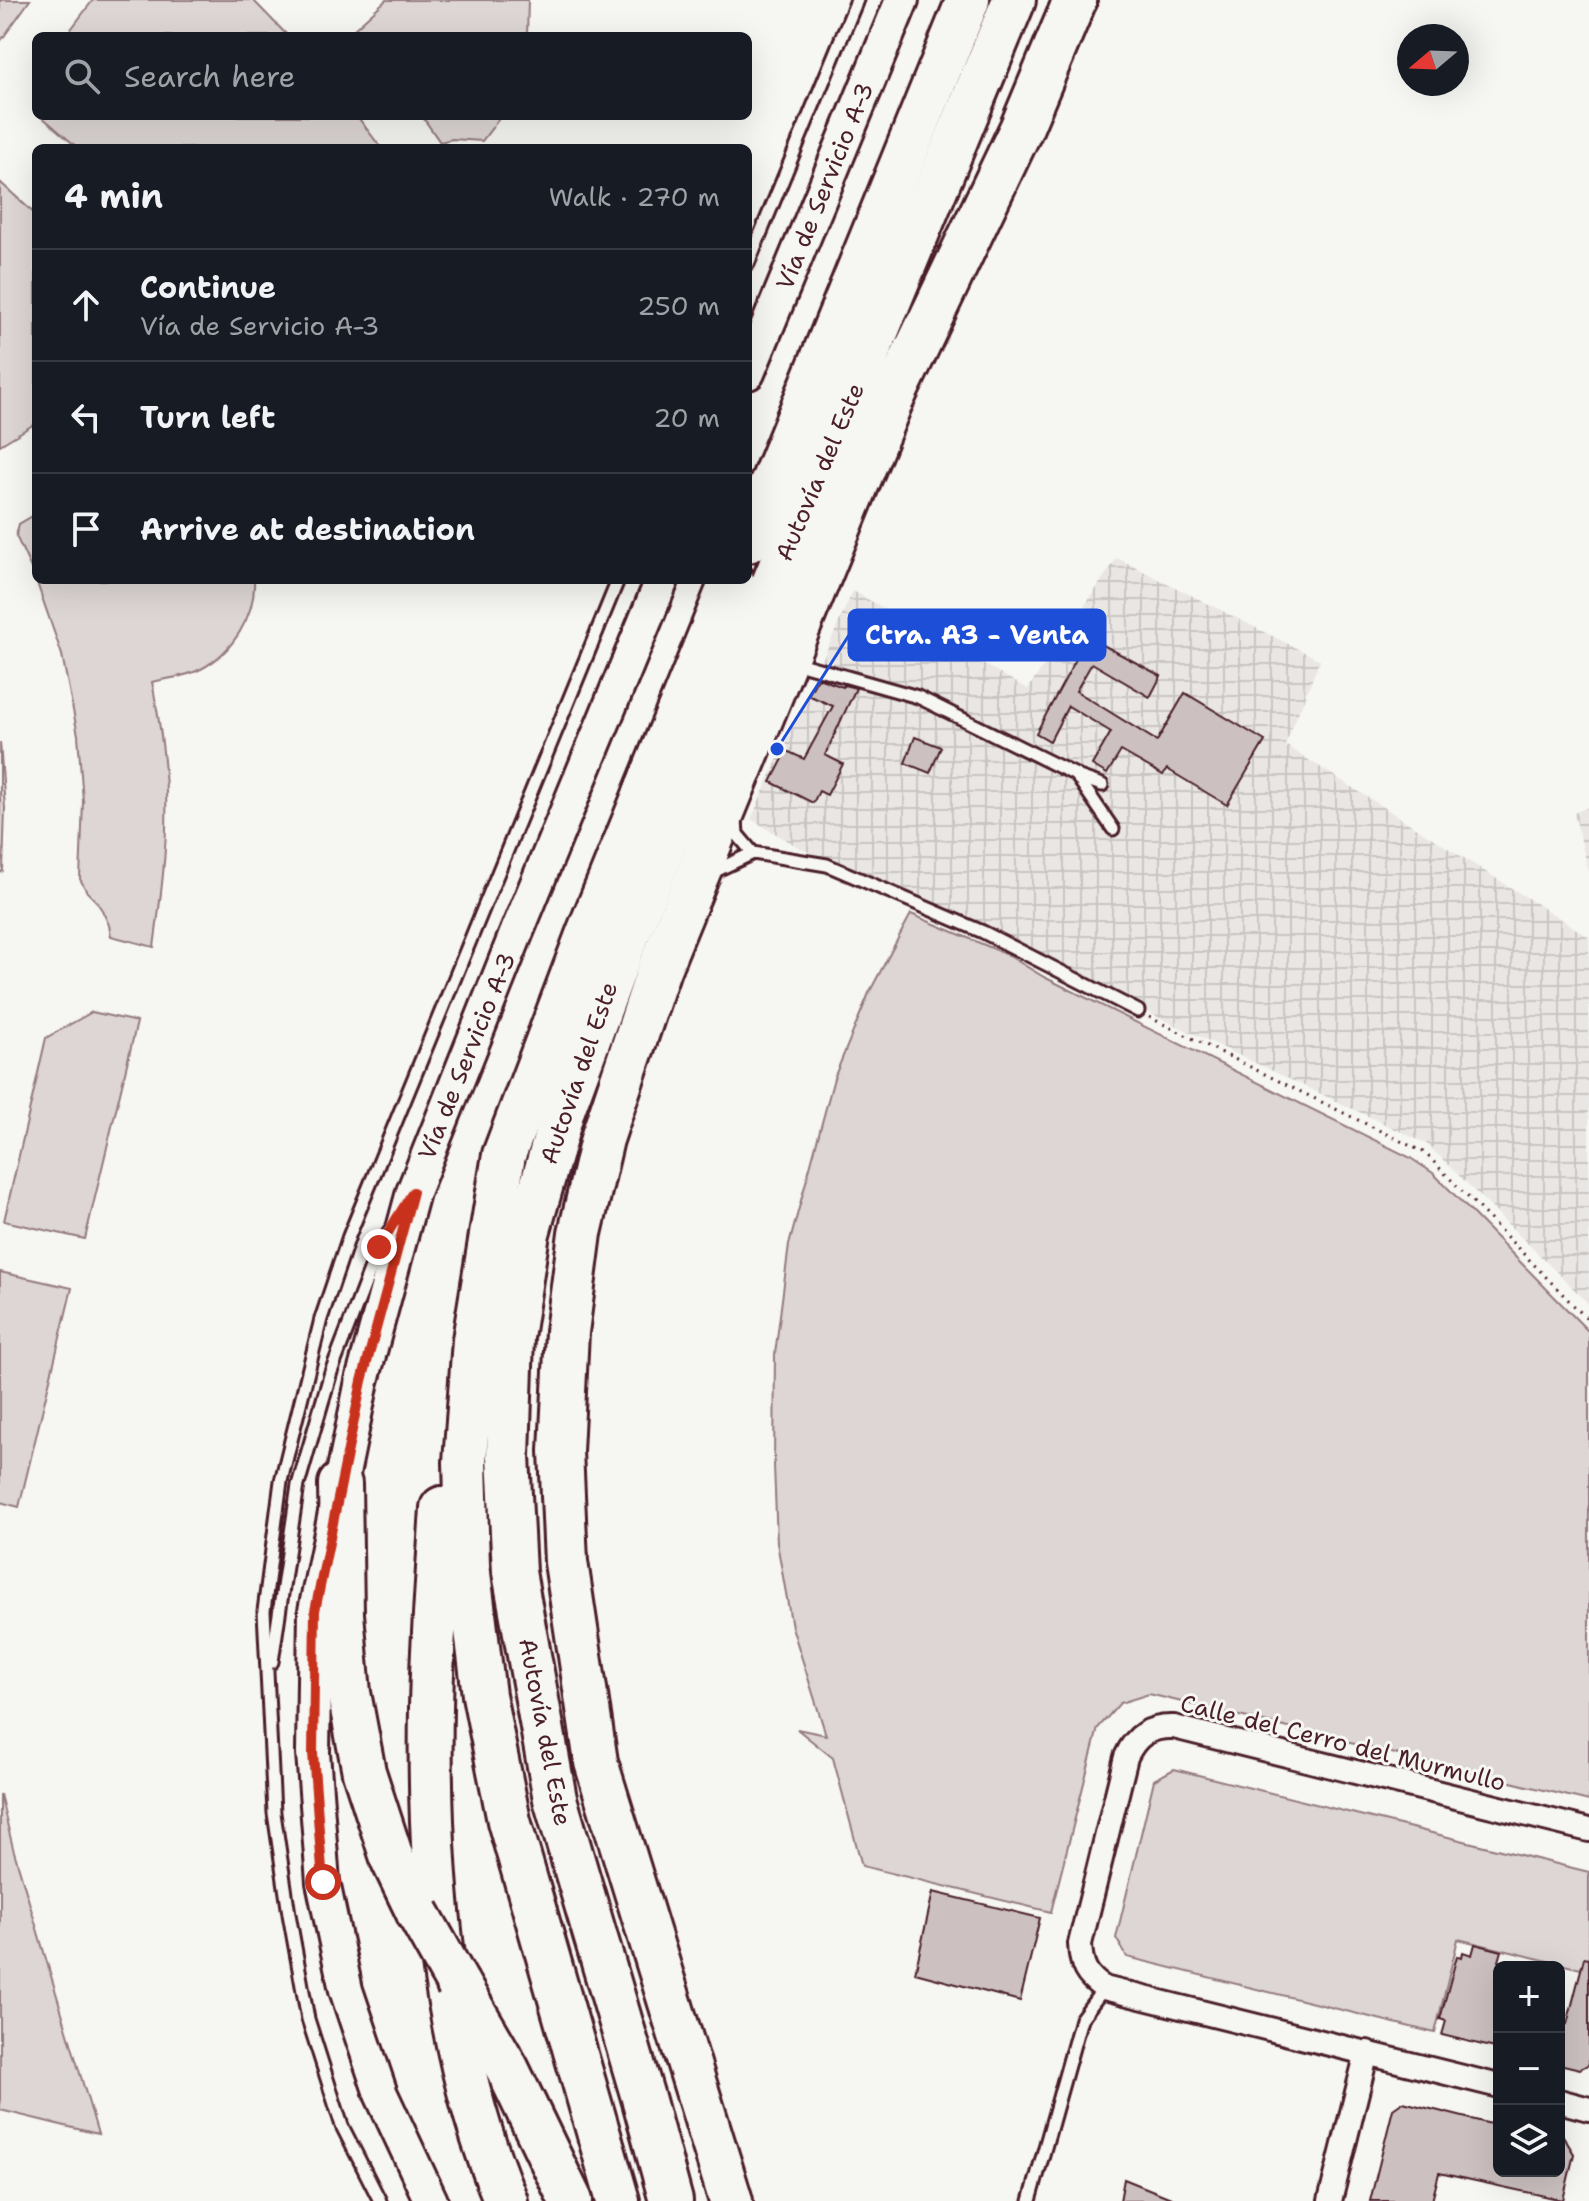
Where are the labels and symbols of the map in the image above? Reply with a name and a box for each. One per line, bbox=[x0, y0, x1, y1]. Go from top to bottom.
north arrow bbox=[1397, 24, 1469, 96]
street label: Vía de Servicio A-3 bbox=[769, 78, 881, 294]
street label: Autovía del Este bbox=[768, 378, 872, 566]
callout: Ctra. A3 - Venta bbox=[849, 610, 1105, 660]
text: Ctra. A3 - Venta bbox=[865, 617, 1089, 652]
street label: Vía de Servicio A-3 bbox=[411, 948, 523, 1164]
street label: Autovía del Este bbox=[533, 978, 625, 1168]
route end bbox=[361, 1229, 397, 1265]
street label: Autovía del Este bbox=[511, 1635, 579, 1829]
street label: Calle del Cerro del Murmullo bbox=[1177, 1687, 1509, 1799]
route start bbox=[305, 1864, 341, 1900]

